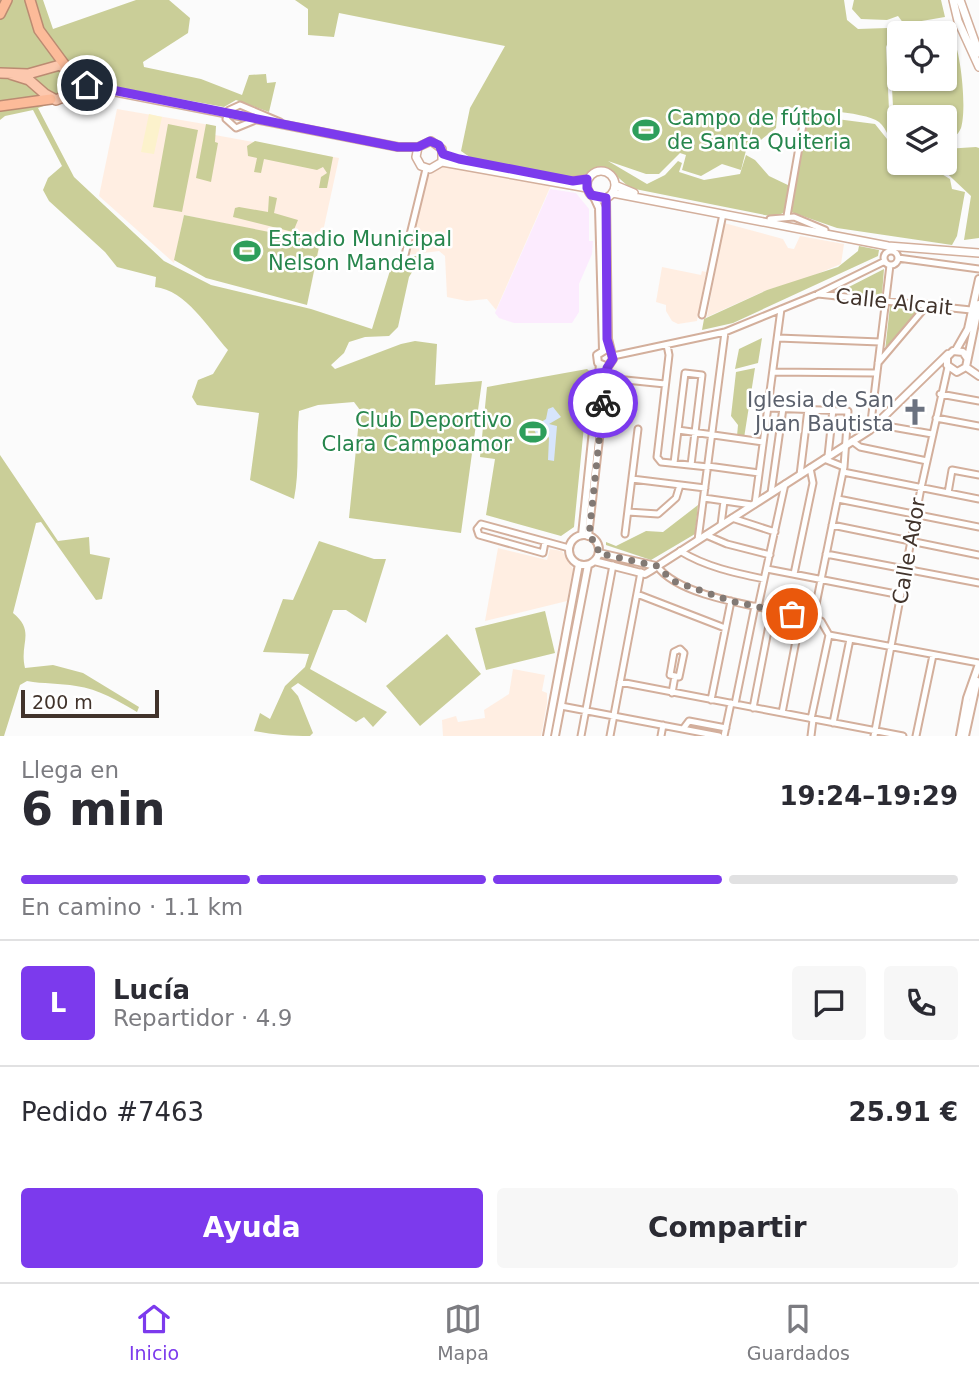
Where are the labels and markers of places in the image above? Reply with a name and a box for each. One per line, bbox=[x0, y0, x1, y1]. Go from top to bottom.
pin bbox=[57, 55, 117, 115]
place label: Campo de fútbol de Santa Quiteria bbox=[667, 106, 851, 154]
sports icon: Campo de fútbol de Santa Quiteria bbox=[631, 115, 661, 145]
place label: Estadio Municipal Nelson Mandela bbox=[268, 227, 452, 275]
sports icon: Estadio Municipal Nelson Mandela bbox=[232, 236, 262, 266]
place label: Iglesia de San Juan Bautista bbox=[747, 388, 894, 436]
church icon: Iglesia de San Juan Bautista bbox=[900, 397, 930, 427]
place label: Club Deportivo Clara Campoamor bbox=[321, 408, 512, 456]
sports icon: Club Deportivo Clara Campoamor bbox=[518, 417, 548, 447]
pin bbox=[762, 584, 822, 644]

